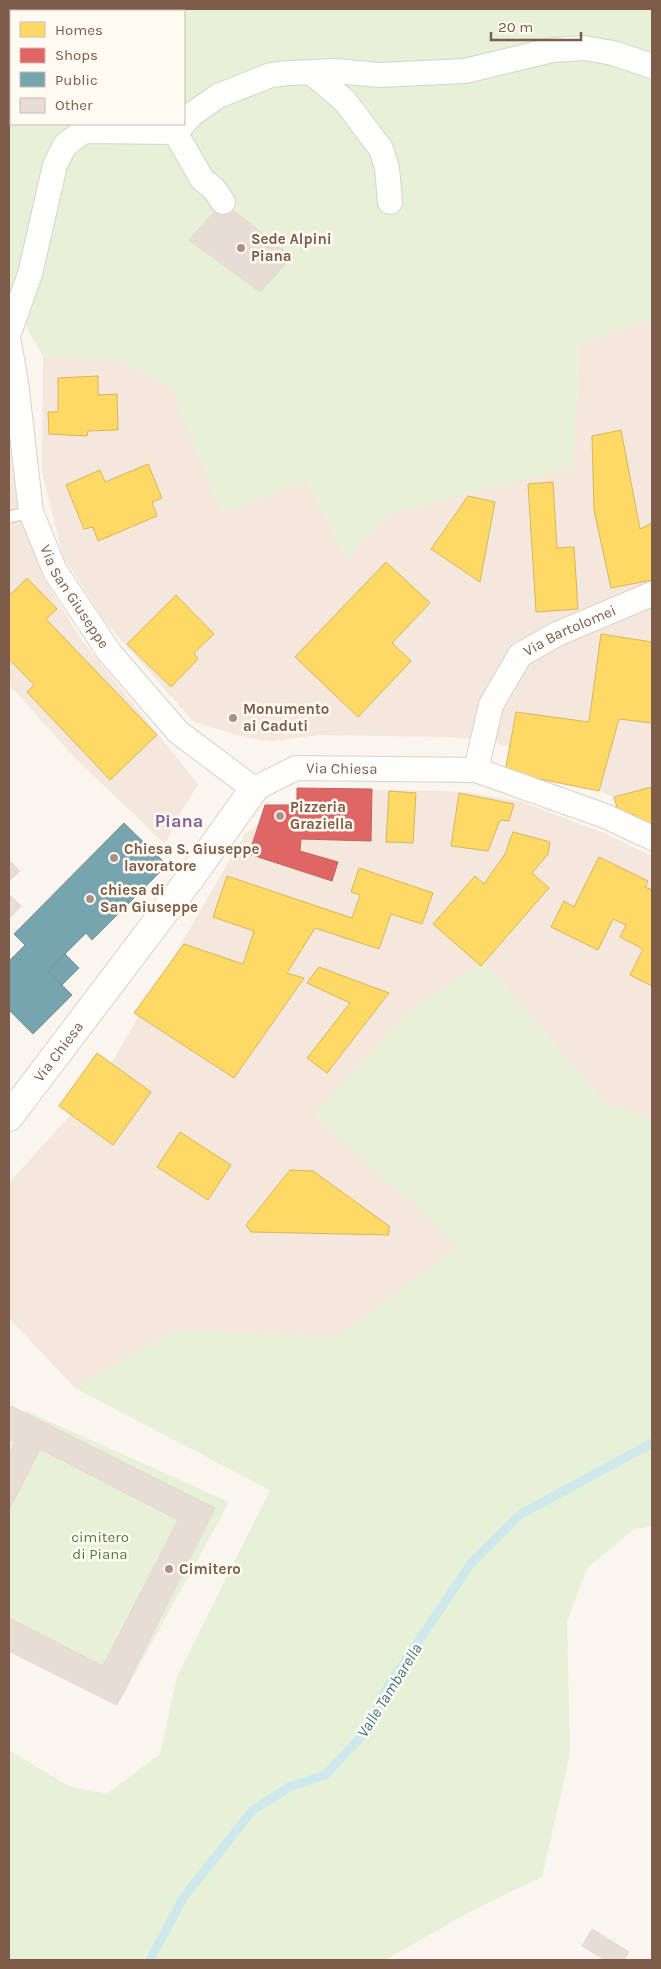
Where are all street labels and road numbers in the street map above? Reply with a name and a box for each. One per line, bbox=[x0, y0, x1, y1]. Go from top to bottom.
street label: Via San Giuseppe bbox=[36, 542, 113, 652]
street label: Via Bartolomei bbox=[520, 601, 619, 660]
street label: Via Chiesa bbox=[306, 759, 378, 778]
street label: Via Chiesa bbox=[30, 1018, 87, 1086]

